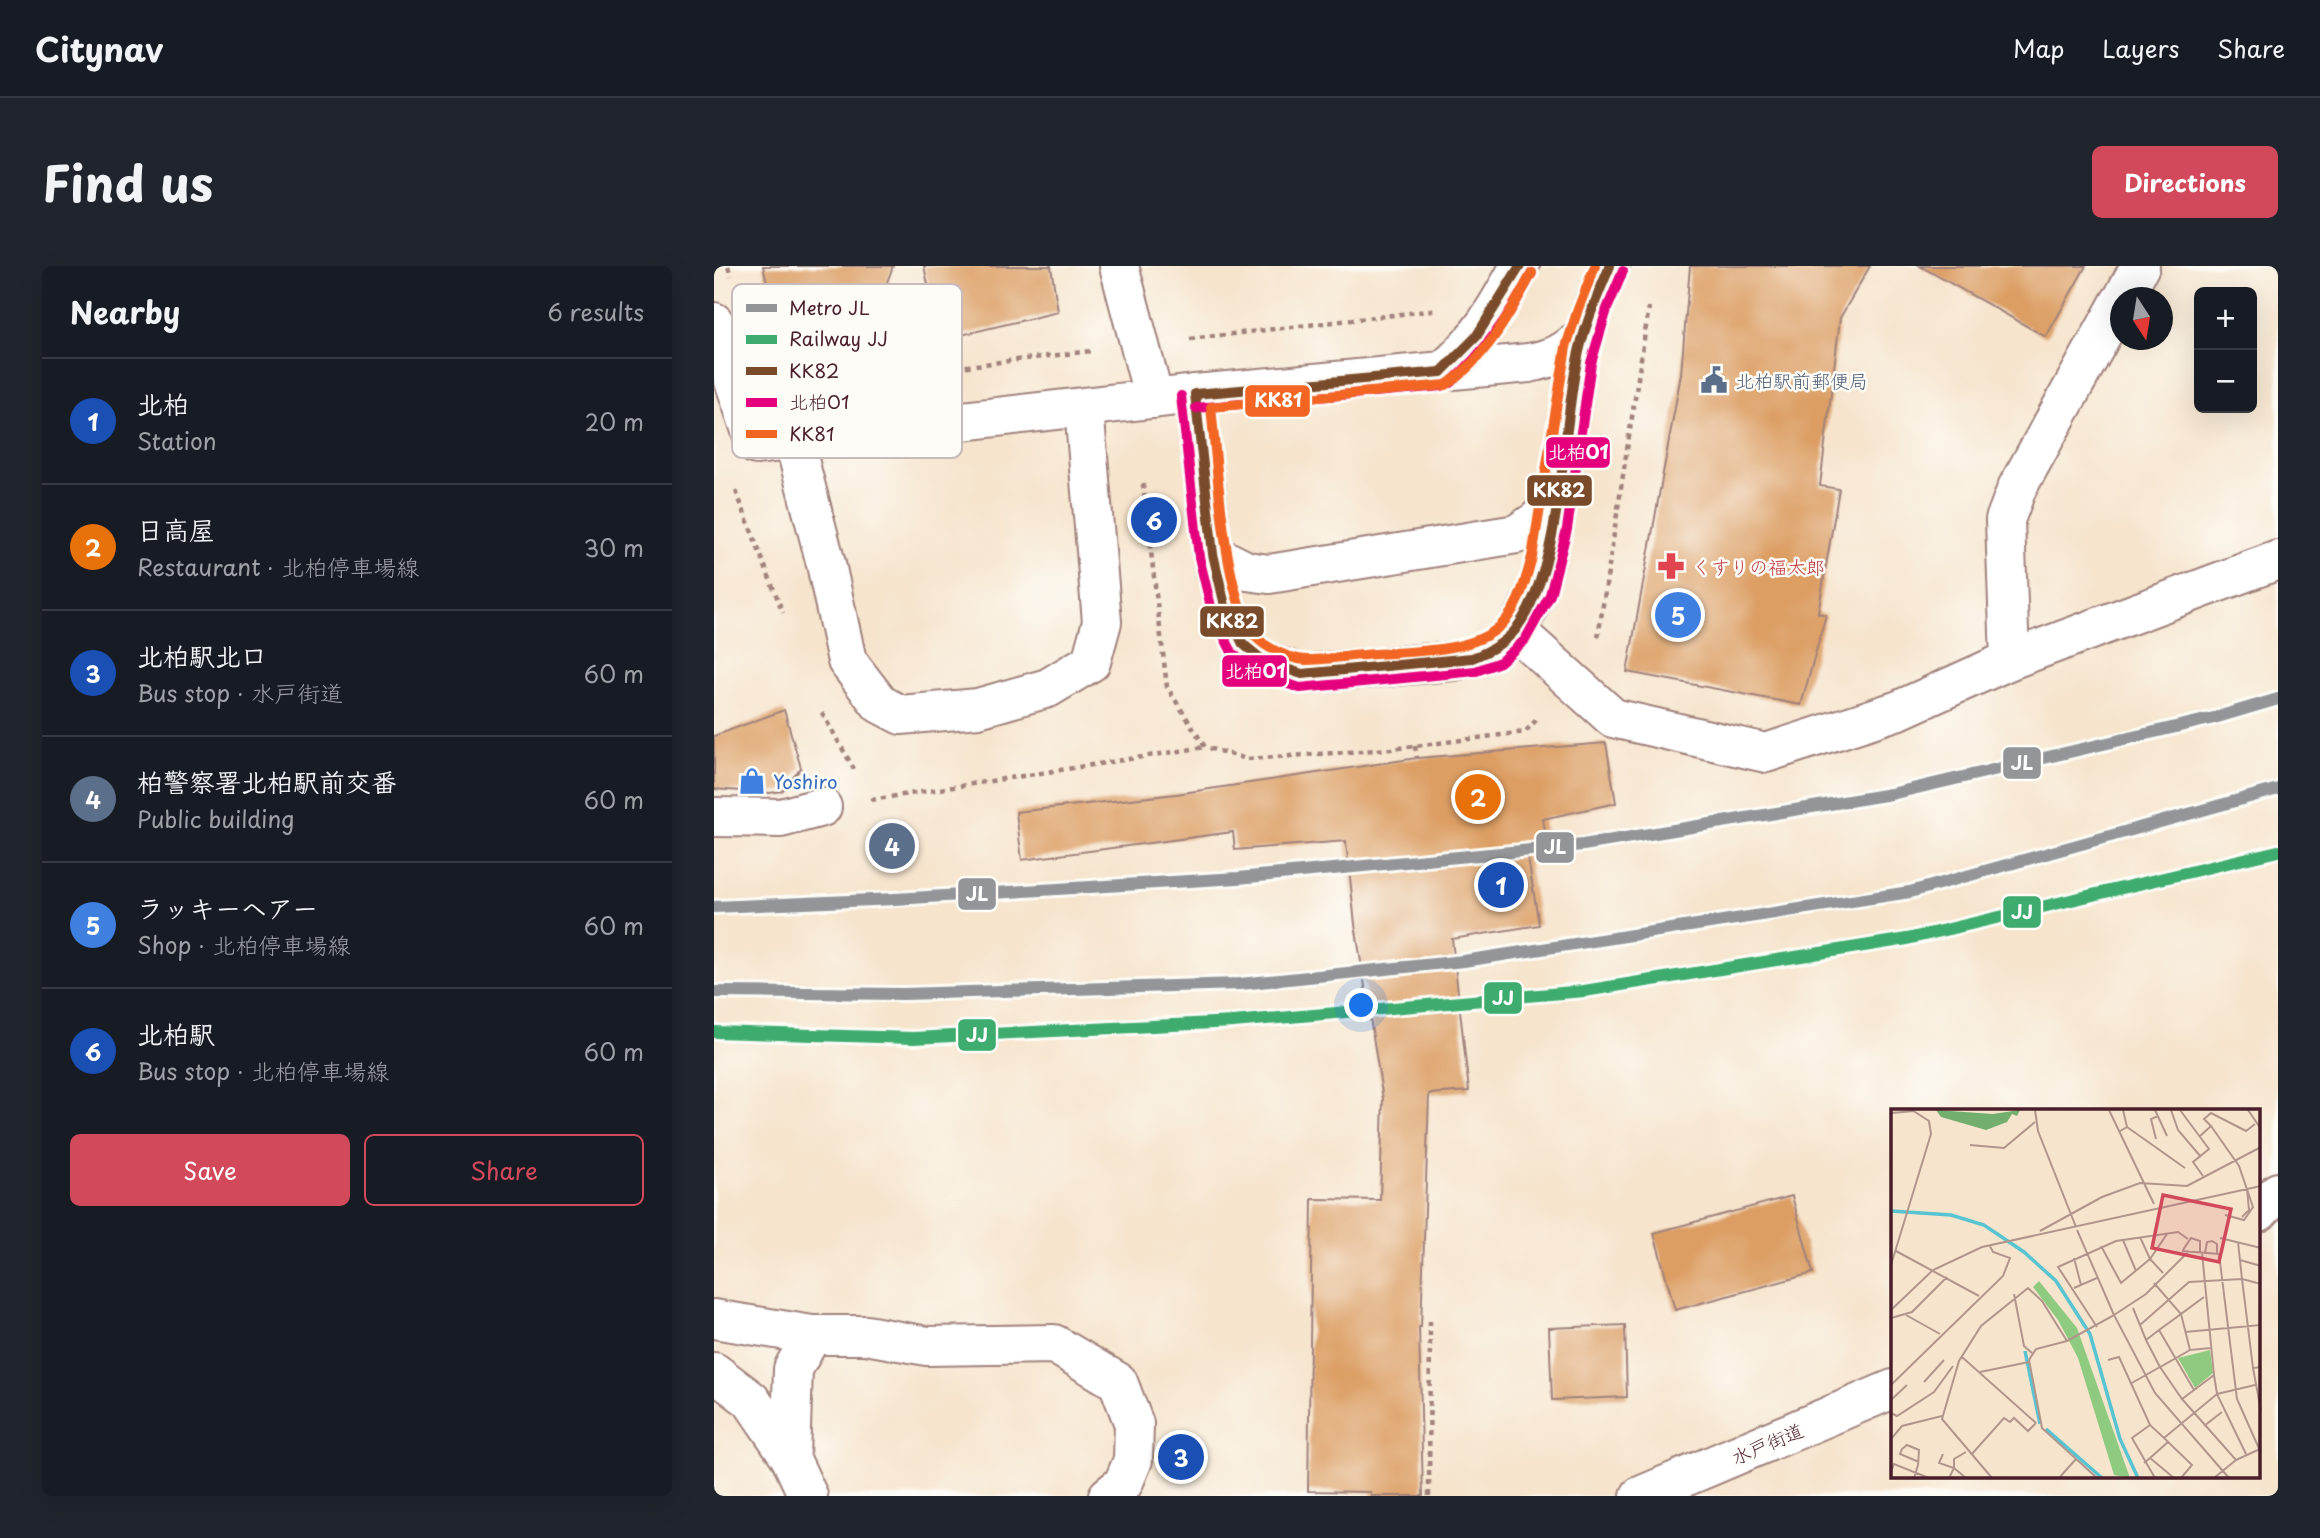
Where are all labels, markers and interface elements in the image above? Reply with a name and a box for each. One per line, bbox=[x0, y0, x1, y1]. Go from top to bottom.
text: Citynav bbox=[35, 23, 163, 73]
text: Map bbox=[2013, 30, 2064, 66]
text: Layers bbox=[2102, 30, 2179, 66]
text: Share bbox=[2217, 30, 2285, 66]
text: Find us bbox=[42, 145, 213, 219]
button: Directions bbox=[2092, 146, 2278, 218]
legend bbox=[732, 284, 962, 458]
north arrow bbox=[2110, 287, 2173, 350]
map controls bbox=[2194, 287, 2257, 413]
button: + bbox=[2194, 287, 2257, 350]
text: Nearby bbox=[70, 289, 180, 334]
text: Metro JL bbox=[789, 293, 870, 321]
text: 6 results bbox=[548, 294, 644, 329]
text: Railway JJ bbox=[789, 324, 888, 352]
button: − bbox=[2194, 350, 2257, 413]
text: KK82 bbox=[789, 356, 839, 384]
public building icon: 北柏駅前郵便局 bbox=[1699, 365, 1729, 395]
place label: 北柏駅前郵便局 bbox=[1735, 366, 1868, 394]
text: 北柏 bbox=[137, 384, 189, 423]
line badge: KK81 bbox=[1244, 384, 1311, 418]
text: KK81 bbox=[1254, 385, 1302, 413]
text: 北柏01 bbox=[789, 387, 849, 415]
text: 1 bbox=[88, 404, 99, 439]
text: 20 m bbox=[585, 404, 644, 439]
text: KK81 bbox=[789, 419, 834, 447]
text: Station bbox=[137, 423, 217, 458]
line badge: 北柏01 bbox=[1545, 436, 1611, 469]
text: 北柏01 bbox=[1547, 437, 1609, 465]
line badge: KK82 bbox=[1526, 474, 1593, 507]
text: KK82 bbox=[1533, 475, 1585, 503]
pin: 6 bbox=[1131, 494, 1177, 546]
text: 日高屋 bbox=[137, 510, 215, 549]
text: 2 bbox=[85, 530, 101, 565]
text: 30 m bbox=[583, 530, 644, 565]
text: Restaurant · 北柏停車場線 bbox=[137, 549, 419, 584]
pharmacy icon: くすりの福太郎 bbox=[1656, 551, 1686, 581]
place label: くすりの福太郎 bbox=[1692, 552, 1825, 580]
pin: 5 bbox=[1655, 589, 1701, 641]
line badge: KK82 bbox=[1199, 605, 1265, 638]
text: KK82 bbox=[1206, 606, 1258, 634]
text: 北柏駅北口 bbox=[137, 636, 267, 675]
line badge: 北柏01 bbox=[1221, 654, 1288, 688]
text: 3 bbox=[85, 656, 101, 691]
text: 60 m bbox=[584, 656, 644, 691]
text: 北柏01 bbox=[1224, 656, 1286, 684]
text: Bus stop · 水戸街道 bbox=[137, 675, 343, 710]
line badge: JL bbox=[2002, 746, 2042, 780]
text: JL bbox=[2011, 748, 2033, 776]
text: 柏警察署北柏駅前交番 bbox=[137, 762, 397, 801]
shop icon: Yoshiro bbox=[737, 766, 767, 796]
place label: Yoshiro bbox=[773, 767, 838, 795]
pin: 2 bbox=[1455, 771, 1501, 823]
text: 4 bbox=[85, 782, 101, 817]
text: 60 m bbox=[584, 782, 644, 817]
text: Public building bbox=[137, 801, 294, 836]
pin: 4 bbox=[869, 820, 915, 872]
line badge: JL bbox=[1535, 831, 1575, 864]
text: JL bbox=[1544, 832, 1566, 860]
pin: 1 bbox=[1478, 859, 1524, 911]
line badge: JL bbox=[957, 877, 997, 911]
text: JL bbox=[966, 879, 988, 907]
text: ラッキーヘアー bbox=[137, 888, 318, 927]
line badge: JJ bbox=[2002, 895, 2042, 929]
text: JJ bbox=[2011, 897, 2033, 925]
text: 5 bbox=[86, 908, 100, 943]
text: 60 m bbox=[584, 908, 644, 943]
text: Shop · 北柏停車場線 bbox=[137, 927, 351, 962]
line badge: JJ bbox=[1483, 981, 1523, 1015]
text: JJ bbox=[1492, 983, 1514, 1011]
your location bbox=[1344, 988, 1378, 1022]
text: 北柏駅 bbox=[137, 1014, 215, 1053]
line badge: JJ bbox=[957, 1018, 997, 1052]
text: JJ bbox=[966, 1020, 988, 1048]
text: 6 bbox=[85, 1034, 101, 1069]
text: 60 m bbox=[584, 1034, 644, 1069]
text: Bus stop · 北柏停車場線 bbox=[137, 1053, 389, 1088]
inset map bbox=[1891, 1109, 2260, 1478]
button: Save bbox=[70, 1134, 350, 1206]
button: Share bbox=[364, 1134, 644, 1206]
street label: 水戸街道 bbox=[1727, 1415, 1807, 1471]
pin: 3 bbox=[1158, 1431, 1204, 1483]

